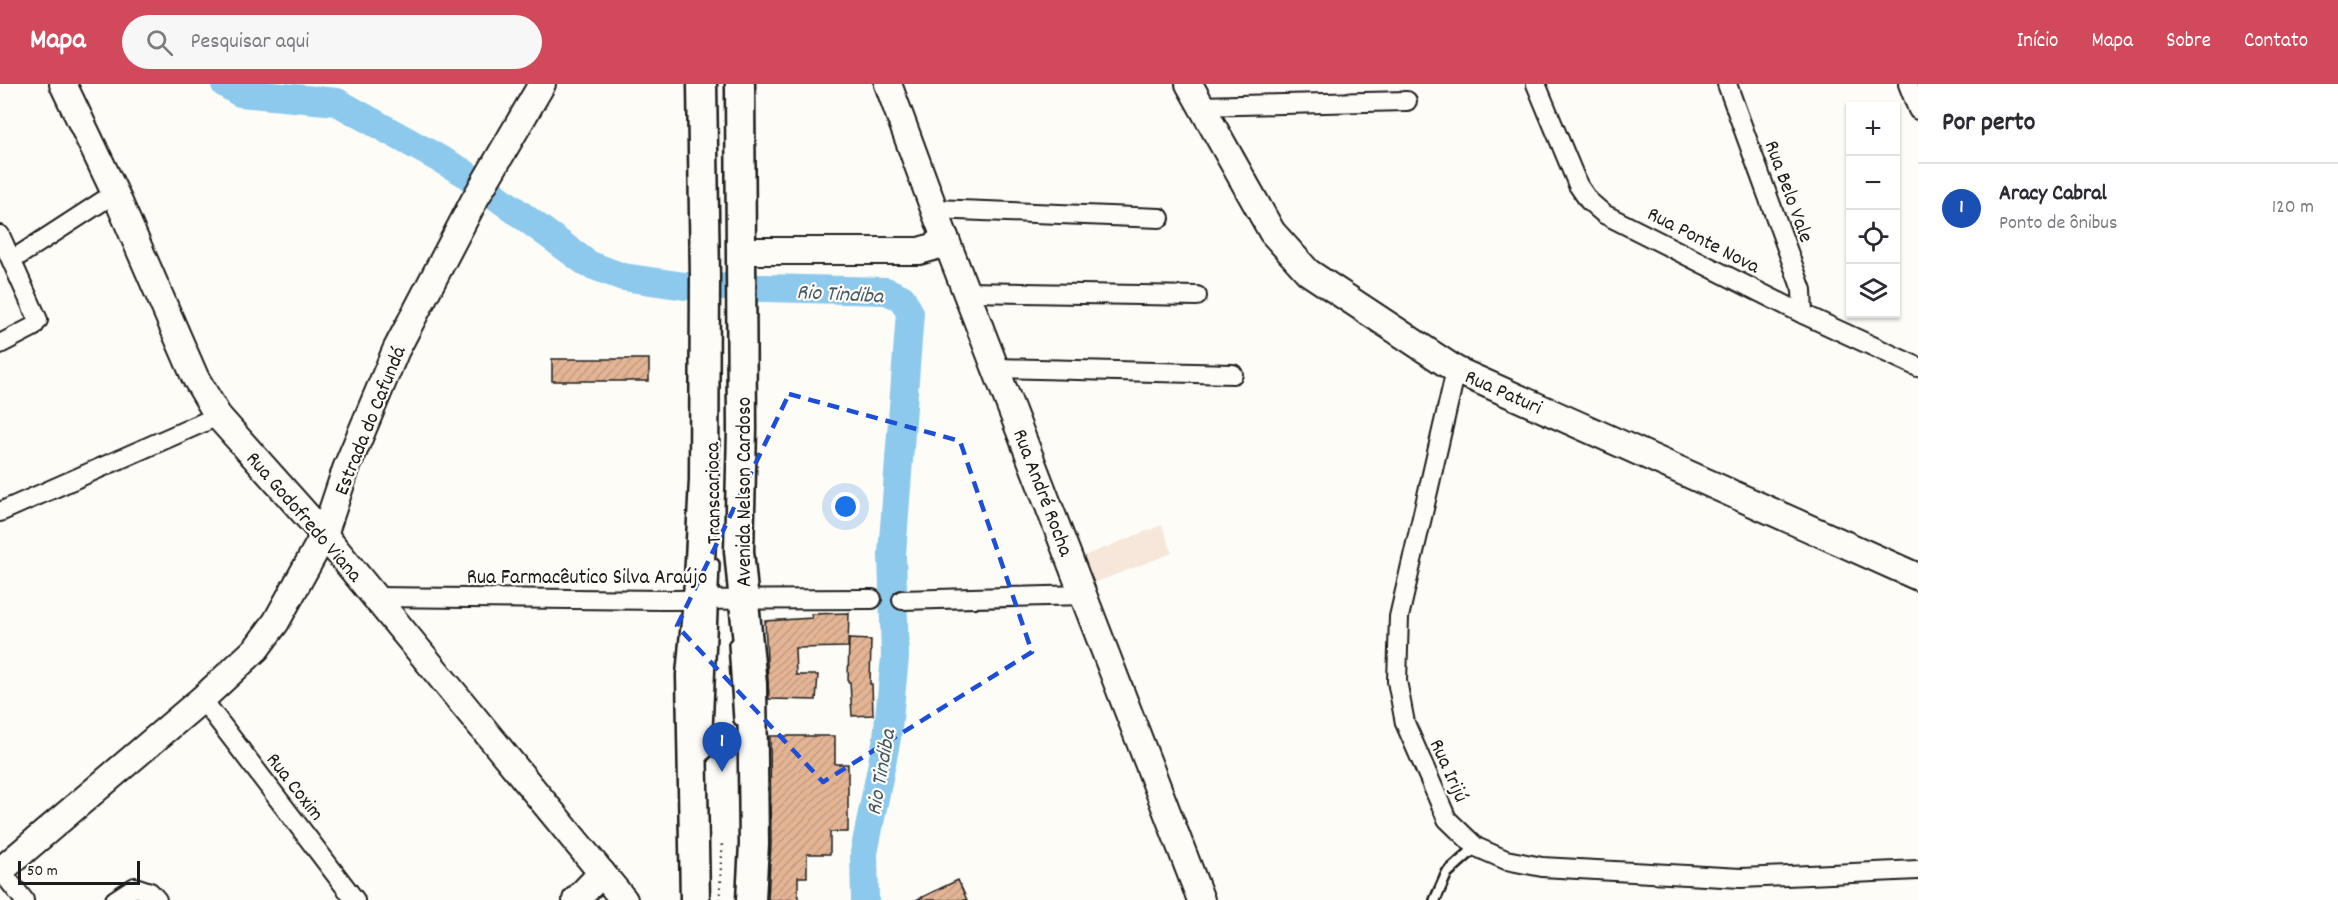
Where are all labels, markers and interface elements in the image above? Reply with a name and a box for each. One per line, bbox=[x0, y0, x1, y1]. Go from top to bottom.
search box bbox=[122, 15, 542, 69]
text: Mapa bbox=[30, 22, 86, 62]
icon: search bbox=[143, 26, 176, 59]
text: Pesquisar aqui bbox=[191, 27, 309, 58]
text: Início bbox=[2017, 27, 2058, 57]
text: Mapa bbox=[2091, 27, 2133, 57]
text: Sobre bbox=[2166, 27, 2211, 57]
text: Contato bbox=[2244, 27, 2308, 57]
map controls bbox=[1846, 102, 1900, 318]
button: + bbox=[1846, 102, 1900, 156]
text: Por perto bbox=[1942, 105, 2035, 142]
street label: Rua Belo Vale bbox=[1755, 137, 1819, 247]
button: − bbox=[1846, 156, 1900, 210]
text: Aracy Cabral bbox=[1999, 179, 2107, 210]
text: 1 bbox=[1959, 194, 1964, 222]
text: 120 m bbox=[2272, 194, 2314, 222]
street label: Rua Ponte Nova bbox=[1641, 200, 1765, 283]
button: locate bbox=[1846, 210, 1900, 264]
text: Ponto de ônibus bbox=[1999, 210, 2117, 238]
button: layers bbox=[1846, 264, 1900, 318]
water label: Rio Tindiba bbox=[796, 278, 886, 313]
street label: Estrada do Cafundá bbox=[328, 341, 416, 500]
street label: Rua Paturi bbox=[1459, 363, 1546, 424]
street label: Avenida Nelson Cardoso bbox=[731, 397, 761, 587]
street label: Rua André Rocha bbox=[1003, 425, 1080, 562]
street label: Transcarioca bbox=[699, 440, 731, 544]
street label: Rua Godofredo Viana bbox=[237, 446, 369, 591]
your location bbox=[831, 492, 860, 521]
street label: Rua Farmacêutico Silva Araújo bbox=[467, 564, 707, 594]
pin: 1 bbox=[702, 722, 742, 772]
water label: Rio Tindiba bbox=[860, 726, 906, 818]
street label: Rua Irijú bbox=[1420, 735, 1475, 808]
street label: Rua Coxim bbox=[257, 747, 330, 828]
scale bar bbox=[18, 858, 140, 886]
text: 50 m bbox=[27, 860, 58, 883]

